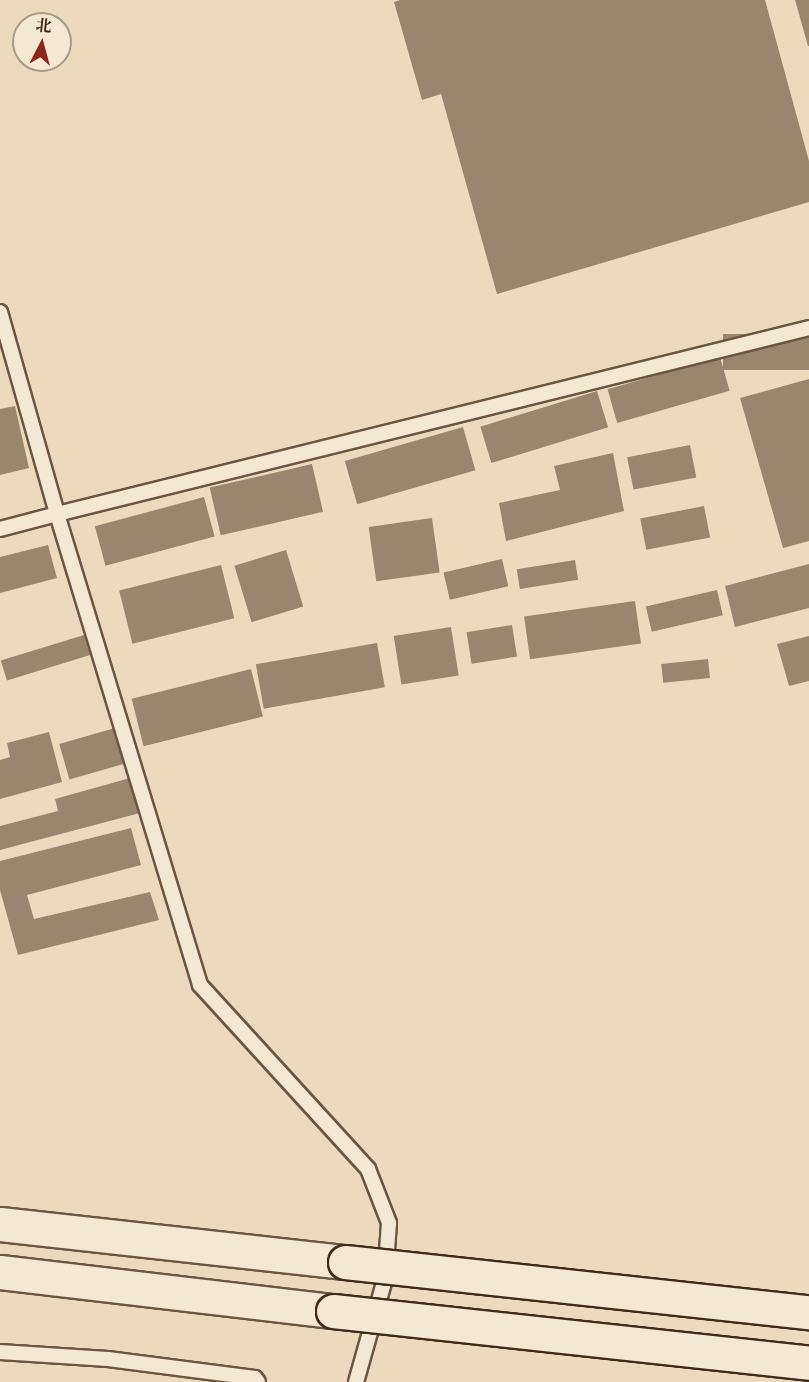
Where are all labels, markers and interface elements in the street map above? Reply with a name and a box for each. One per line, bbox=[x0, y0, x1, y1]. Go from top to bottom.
north arrow bbox=[12, 12, 72, 72]
text: 北 bbox=[35, 15, 53, 37]

